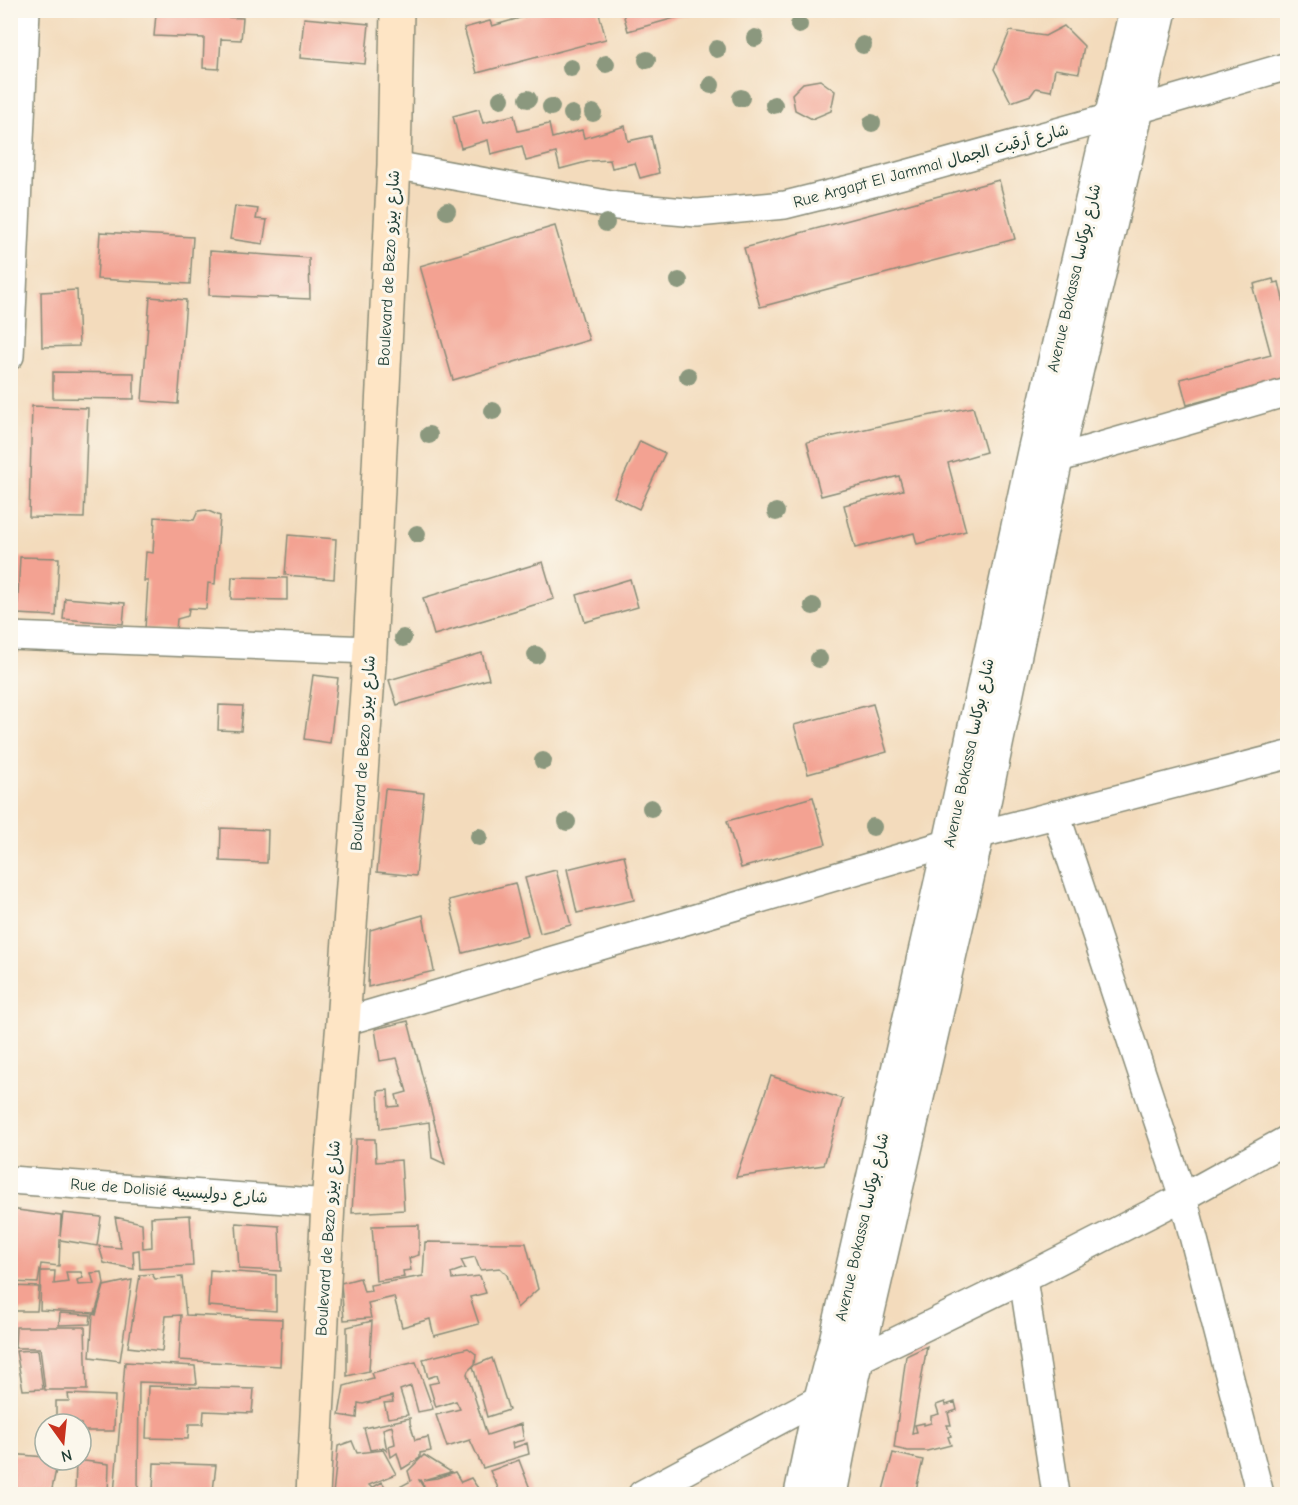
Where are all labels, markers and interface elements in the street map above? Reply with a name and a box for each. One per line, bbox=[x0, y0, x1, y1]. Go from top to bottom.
street label: Rue Argapt El Jammal شارع أرقبت الجمال bbox=[791, 120, 1071, 213]
street label: Boulevard de Bezo شارع بيزو bbox=[375, 170, 405, 366]
street label: Avenue Bokassa شارع بوكاسا bbox=[1044, 182, 1106, 374]
street label: Boulevard de Bezo شارع بيزو bbox=[347, 655, 381, 852]
street label: Avenue Bokassa شارع بوكاسا bbox=[940, 657, 1000, 850]
street label: Avenue Bokassa شارع بوكاسا bbox=[832, 1131, 894, 1323]
street label: Boulevard de Bezo شارع بيزو bbox=[312, 1140, 346, 1337]
street label: Rue de Dolisié شارع دوليسييه bbox=[70, 1175, 268, 1209]
north arrow bbox=[33, 1412, 93, 1472]
text: N bbox=[59, 1445, 74, 1466]

